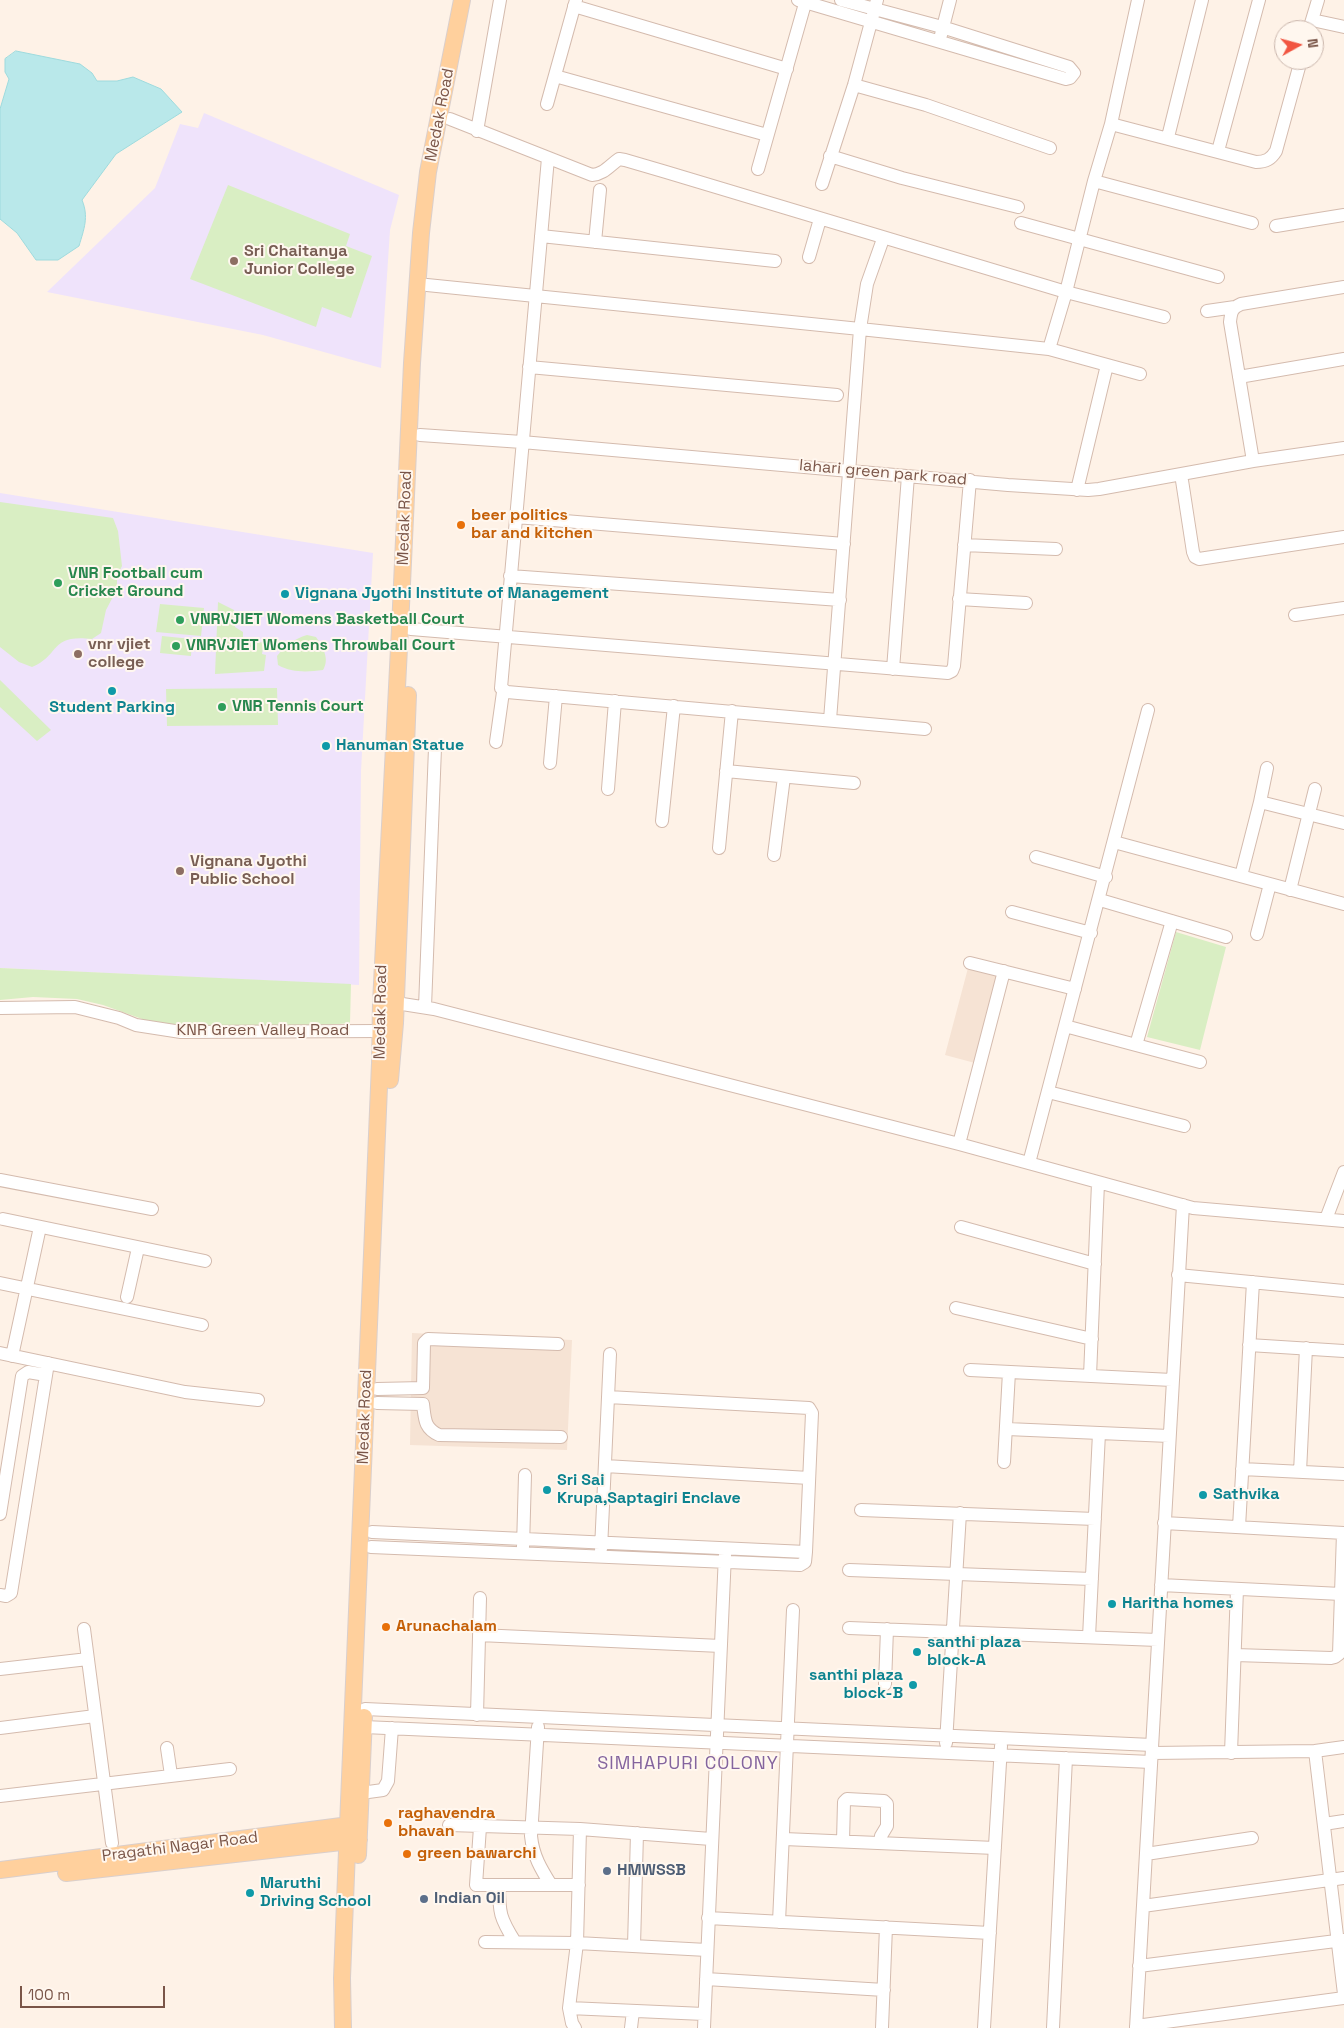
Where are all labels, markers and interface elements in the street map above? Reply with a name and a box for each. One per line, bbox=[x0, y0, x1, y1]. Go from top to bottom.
north arrow bbox=[1274, 20, 1324, 70]
text: N bbox=[1303, 38, 1322, 49]
street label: Medak Road bbox=[422, 67, 458, 163]
place label: Sri Chaitanya Junior College bbox=[244, 242, 355, 280]
marker: Sri Chaitanya Junior College bbox=[228, 255, 240, 267]
street label: lahari green park road bbox=[798, 456, 968, 490]
street label: Medak Road bbox=[394, 470, 416, 566]
place label: beer politics bar and kitchen bbox=[471, 506, 593, 544]
marker: beer politics bar and kitchen bbox=[455, 519, 467, 531]
place label: VNR Football cum Cricket Ground bbox=[68, 564, 203, 602]
marker: VNR Football cum Cricket Ground bbox=[52, 577, 64, 589]
place label: Vignana Jyothi Institute of Management bbox=[295, 584, 609, 604]
marker: Vignana Jyothi Institute of Management bbox=[279, 588, 291, 600]
place label: VNRVJIET Womens Basketball Court bbox=[190, 610, 465, 630]
marker: VNRVJIET Womens Basketball Court bbox=[174, 614, 186, 626]
place label: vnr vjiet college bbox=[88, 635, 151, 673]
place label: VNRVJIET Womens Throwball Court bbox=[186, 636, 455, 656]
marker: VNRVJIET Womens Throwball Court bbox=[170, 640, 182, 652]
marker: vnr vjiet college bbox=[72, 648, 84, 660]
marker: Student Parking bbox=[106, 685, 118, 697]
place label: VNR Tennis Court bbox=[232, 697, 364, 717]
place label: Student Parking bbox=[49, 698, 175, 718]
marker: VNR Tennis Court bbox=[216, 701, 228, 713]
place label: Hanuman Statue bbox=[336, 736, 464, 756]
marker: Hanuman Statue bbox=[320, 740, 332, 752]
place label: Vignana Jyothi Public School bbox=[190, 852, 307, 890]
marker: Vignana Jyothi Public School bbox=[174, 865, 186, 877]
street label: Medak Road bbox=[371, 964, 391, 1060]
street label: KNR Green Valley Road bbox=[177, 1021, 349, 1041]
street label: Medak Road bbox=[354, 1369, 376, 1465]
place label: Sri Sai Krupa,Saptagiri Enclave bbox=[557, 1471, 741, 1509]
marker: Sri Sai Krupa,Saptagiri Enclave bbox=[541, 1484, 553, 1496]
place label: Sathvika bbox=[1213, 1485, 1279, 1505]
marker: Sathvika bbox=[1197, 1489, 1209, 1501]
place label: Haritha homes bbox=[1122, 1594, 1234, 1614]
marker: Haritha homes bbox=[1106, 1598, 1118, 1610]
place label: Arunachalam bbox=[396, 1617, 497, 1637]
marker: Arunachalam bbox=[380, 1621, 392, 1633]
place label: santhi plaza block-A bbox=[927, 1633, 1021, 1671]
marker: santhi plaza block-A bbox=[911, 1646, 923, 1658]
place label: santhi plaza block-B bbox=[809, 1666, 903, 1704]
marker: santhi plaza block-B bbox=[907, 1679, 919, 1691]
district label: SIMHAPURI COLONY bbox=[595, 1753, 781, 1775]
place label: raghavendra bhavan bbox=[398, 1804, 495, 1842]
marker: raghavendra bhavan bbox=[382, 1817, 394, 1829]
street label: Pragathi Nagar Road bbox=[101, 1828, 259, 1866]
place label: green bawarchi bbox=[417, 1844, 536, 1864]
marker: green bawarchi bbox=[401, 1848, 413, 1860]
place label: HMWSSB bbox=[617, 1861, 686, 1881]
marker: HMWSSB bbox=[601, 1865, 613, 1877]
place label: Maruthi Driving School bbox=[260, 1874, 371, 1912]
marker: Maruthi Driving School bbox=[244, 1887, 256, 1899]
place label: Indian Oil bbox=[434, 1889, 505, 1909]
marker: Indian Oil bbox=[418, 1893, 430, 1905]
scale bar bbox=[22, 1976, 168, 2008]
text: 100 m bbox=[28, 1985, 70, 2004]

